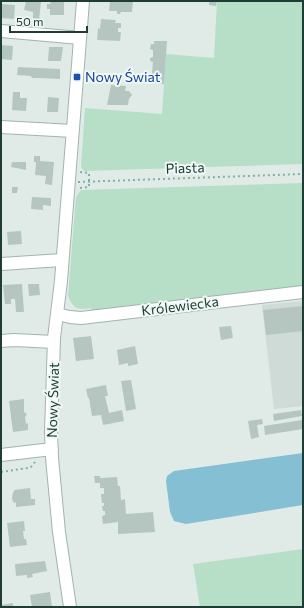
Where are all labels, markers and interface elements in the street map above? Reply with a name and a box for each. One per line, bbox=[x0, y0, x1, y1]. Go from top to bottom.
scale bar bbox=[10, 8, 87, 34]
text: 50 m bbox=[16, 14, 44, 28]
place label: Nowy Świat bbox=[85, 68, 161, 85]
marker: Nowy Świat bbox=[72, 72, 82, 82]
street label: Piasta bbox=[165, 158, 205, 177]
street label: Królewiecka bbox=[140, 292, 220, 319]
street label: Nowy Świat bbox=[43, 362, 62, 438]

